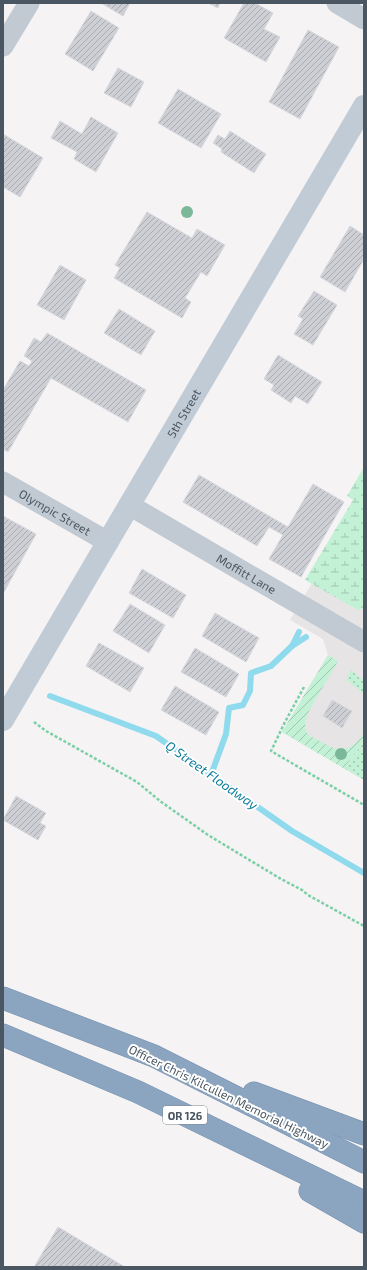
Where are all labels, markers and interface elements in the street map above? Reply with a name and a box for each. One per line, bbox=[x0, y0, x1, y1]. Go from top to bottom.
street label: 5th Street bbox=[164, 386, 203, 440]
street label: Olympic Street bbox=[17, 486, 94, 538]
street label: Moffitt Lane bbox=[214, 551, 279, 596]
water label: Q Street Floodway bbox=[163, 737, 261, 813]
street label: Officer Chris Kilcullen Memorial Highway bbox=[127, 1041, 332, 1151]
road number: OR 126 bbox=[163, 1106, 207, 1124]

